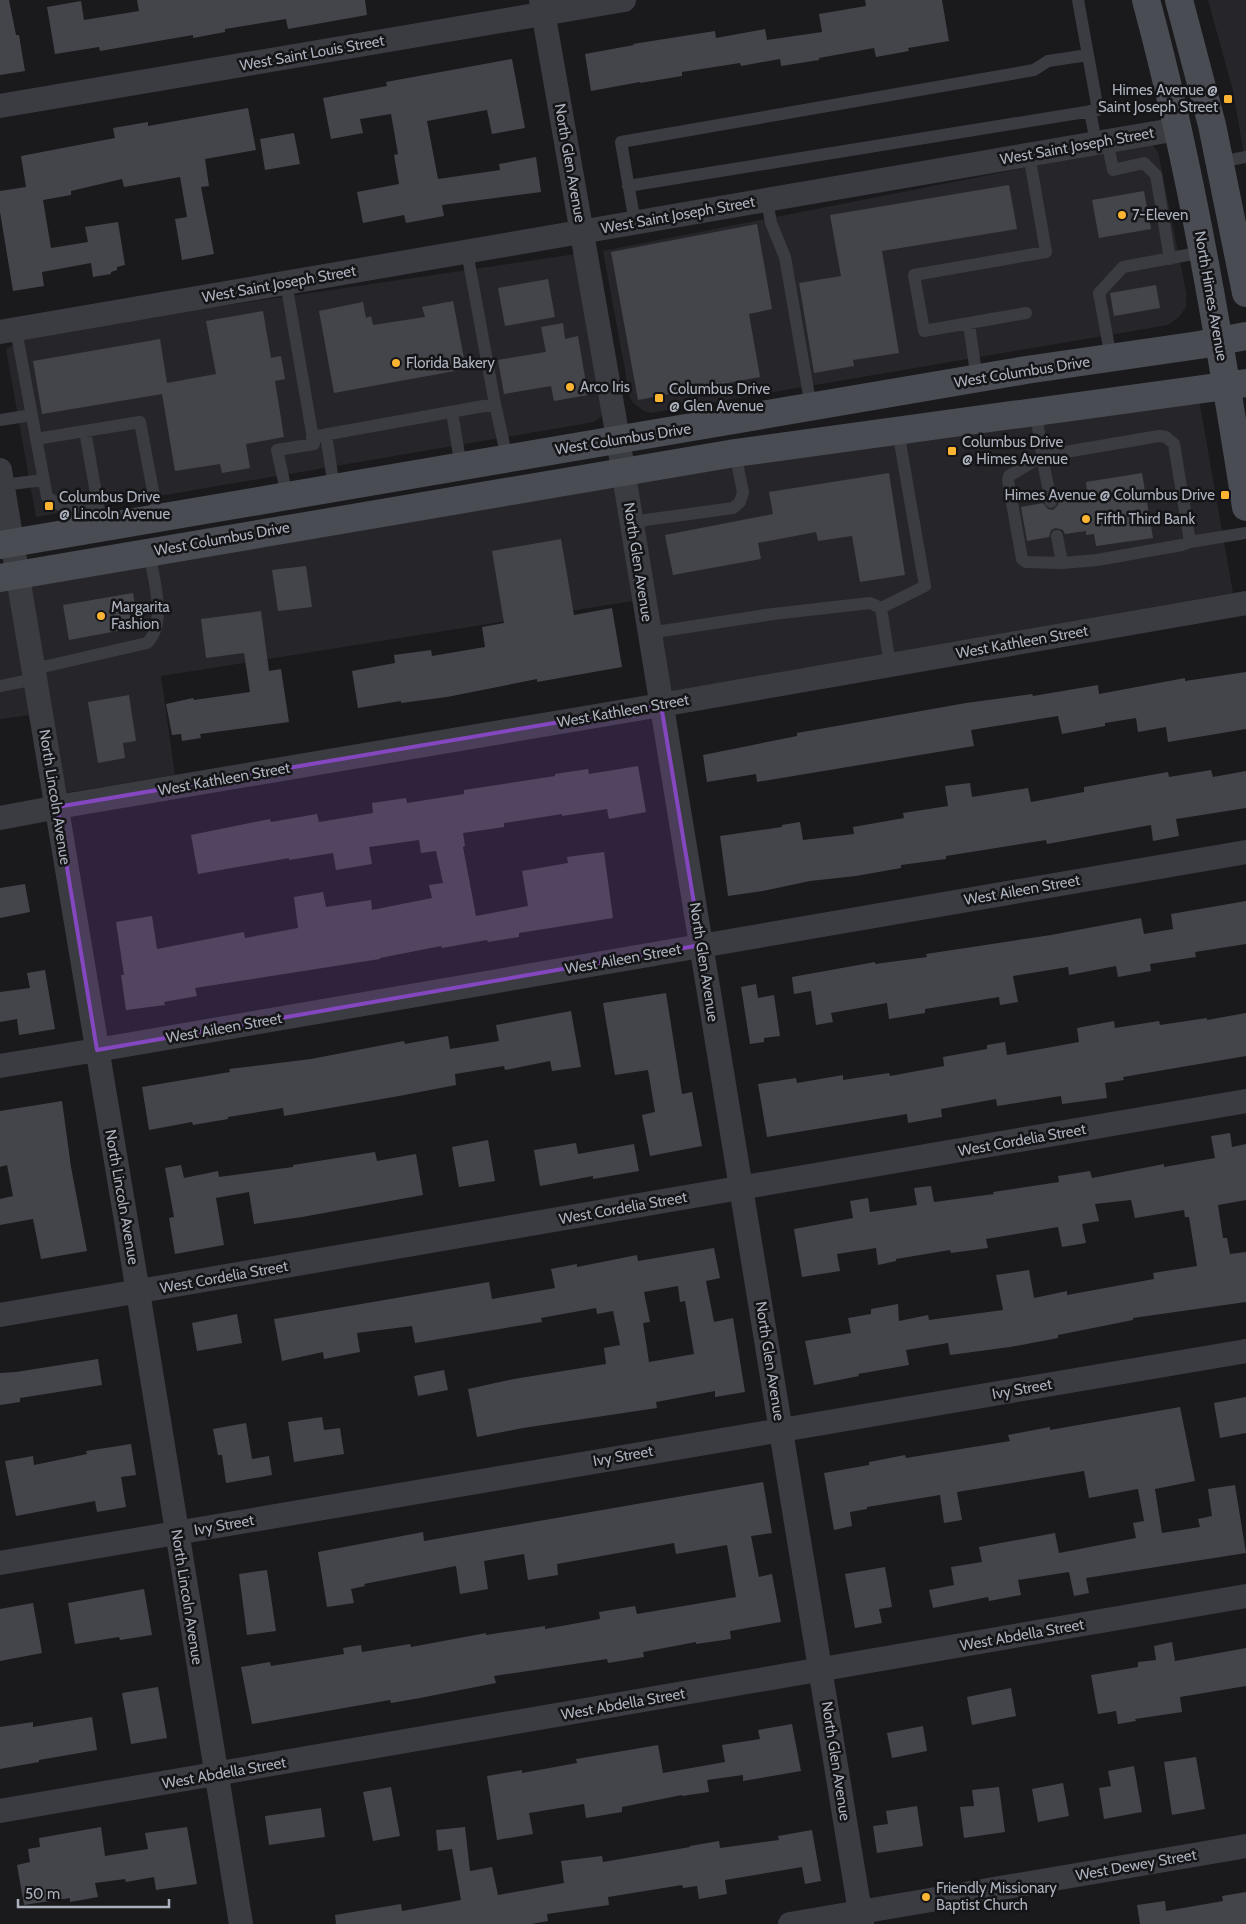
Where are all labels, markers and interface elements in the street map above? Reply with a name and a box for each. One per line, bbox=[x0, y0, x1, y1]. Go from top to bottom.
street label: West Saint Louis Street bbox=[238, 31, 386, 75]
place label: Himes Avenue @ Saint Joseph Street bbox=[1098, 81, 1218, 116]
marker: Himes Avenue @ Saint Joseph Street bbox=[1222, 93, 1234, 105]
street label: North Glen Avenue bbox=[551, 102, 589, 224]
street label: West Saint Joseph Street bbox=[999, 124, 1155, 168]
street label: West Saint Joseph Street bbox=[600, 193, 756, 237]
place label: 7-Eleven bbox=[1132, 206, 1188, 224]
marker: 7-Eleven bbox=[1116, 209, 1128, 221]
street label: North Himes Avenue bbox=[1191, 230, 1231, 363]
street label: West Saint Joseph Street bbox=[201, 262, 357, 306]
street label: West Columbus Drive bbox=[953, 352, 1091, 392]
place label: Florida Bakery bbox=[406, 354, 495, 372]
marker: Florida Bakery bbox=[390, 357, 402, 369]
place label: Arco Iris bbox=[580, 378, 630, 396]
place label: Columbus Drive @ Glen Avenue bbox=[669, 380, 771, 415]
marker: Arco Iris bbox=[564, 381, 576, 393]
marker: Columbus Drive @ Glen Avenue bbox=[653, 392, 665, 404]
street label: West Columbus Drive bbox=[554, 419, 692, 459]
place label: Columbus Drive @ Himes Avenue bbox=[962, 433, 1068, 468]
marker: Columbus Drive @ Himes Avenue bbox=[946, 445, 958, 457]
place label: Himes Avenue @ Columbus Drive bbox=[1004, 486, 1215, 504]
place label: Columbus Drive @ Lincoln Avenue bbox=[59, 488, 170, 523]
marker: Himes Avenue @ Columbus Drive bbox=[1219, 489, 1231, 501]
marker: Columbus Drive @ Lincoln Avenue bbox=[43, 500, 55, 512]
street label: North Glen Avenue bbox=[620, 501, 656, 623]
place label: Fifth Third Bank bbox=[1096, 510, 1195, 528]
marker: Fifth Third Bank bbox=[1080, 513, 1092, 525]
street label: West Columbus Drive bbox=[153, 518, 291, 560]
place label: Margarita Fashion bbox=[111, 598, 171, 633]
marker: Margarita Fashion bbox=[95, 610, 107, 622]
street label: West Kathleen Street bbox=[955, 622, 1089, 662]
street label: West Kathleen Street bbox=[556, 691, 690, 731]
street label: North Lincoln Avenue bbox=[35, 728, 75, 866]
street label: West Kathleen Street bbox=[157, 759, 291, 799]
street label: West Aileen Street bbox=[963, 871, 1081, 909]
street label: North Glen Avenue bbox=[686, 901, 722, 1023]
street label: West Aileen Street bbox=[564, 940, 682, 978]
street label: West Aileen Street bbox=[165, 1009, 283, 1047]
street label: West Cordelia Street bbox=[957, 1120, 1087, 1160]
street label: North Lincoln Avenue bbox=[101, 1128, 143, 1266]
street label: West Cordelia Street bbox=[558, 1188, 688, 1228]
street label: West Cordelia Street bbox=[159, 1257, 289, 1297]
street label: North Glen Avenue bbox=[752, 1300, 788, 1422]
street label: Ivy Street bbox=[991, 1375, 1053, 1403]
street label: Ivy Street bbox=[592, 1442, 654, 1470]
street label: Ivy Street bbox=[193, 1511, 255, 1539]
street label: North Lincoln Avenue bbox=[167, 1528, 207, 1666]
street label: West Abdella Street bbox=[959, 1615, 1085, 1655]
street label: West Abdella Street bbox=[560, 1684, 686, 1724]
street label: North Glen Avenue bbox=[818, 1700, 854, 1822]
street label: West Abdella Street bbox=[161, 1753, 287, 1793]
street label: West Dewey Street bbox=[1074, 1846, 1198, 1884]
scale bar bbox=[18, 1876, 169, 1908]
place label: Friendly Missionary Baptist Church bbox=[936, 1879, 1057, 1914]
text: 50 m bbox=[25, 1885, 60, 1903]
marker: Friendly Missionary Baptist Church bbox=[920, 1891, 932, 1903]

